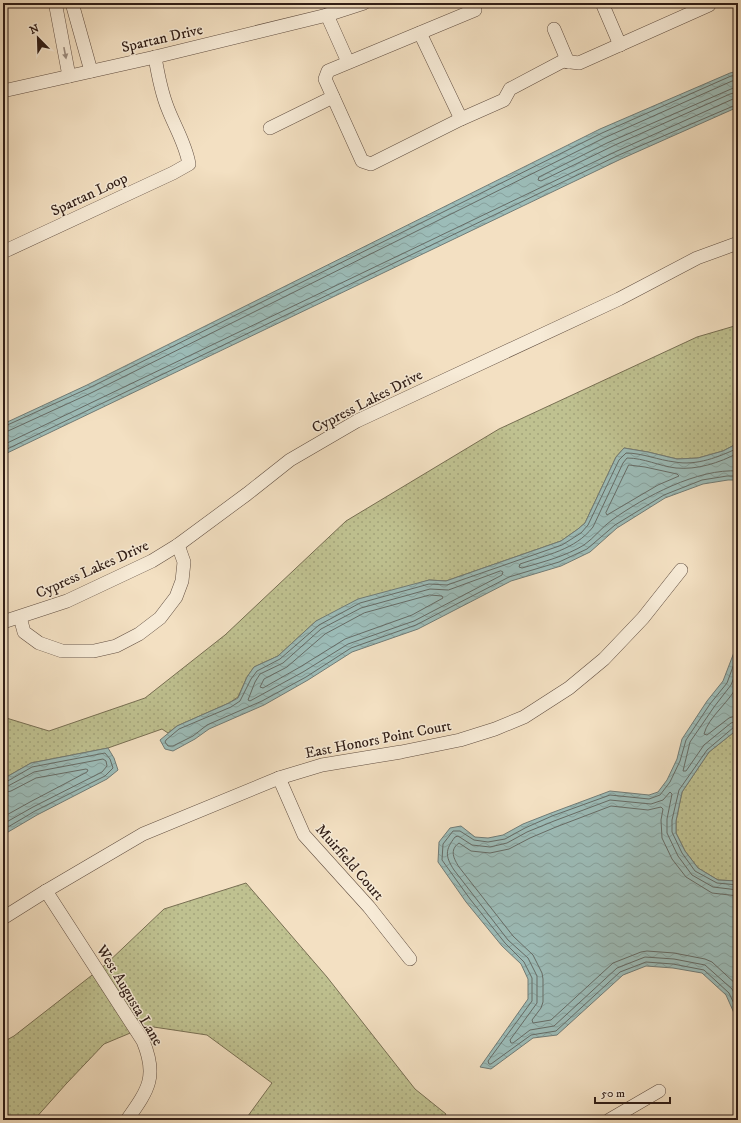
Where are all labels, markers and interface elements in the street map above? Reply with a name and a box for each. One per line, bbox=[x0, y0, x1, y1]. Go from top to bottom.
north arrow bbox=[18, 18, 58, 58]
street label: Spartan Drive bbox=[120, 20, 205, 57]
text: N bbox=[28, 22, 41, 38]
one-way arrow bbox=[62, 47, 68, 59]
street label: Spartan Loop bbox=[48, 168, 131, 220]
street label: Cypress Lakes Drive bbox=[309, 365, 426, 438]
street label: Cypress Lakes Drive bbox=[33, 536, 152, 603]
street label: East Honors Point Court bbox=[303, 716, 453, 763]
street label: Muirfield Court bbox=[311, 820, 388, 905]
street label: West Augusta Lane bbox=[92, 941, 167, 1049]
scale bar bbox=[595, 1079, 670, 1105]
text: 50 m bbox=[601, 1086, 625, 1101]

